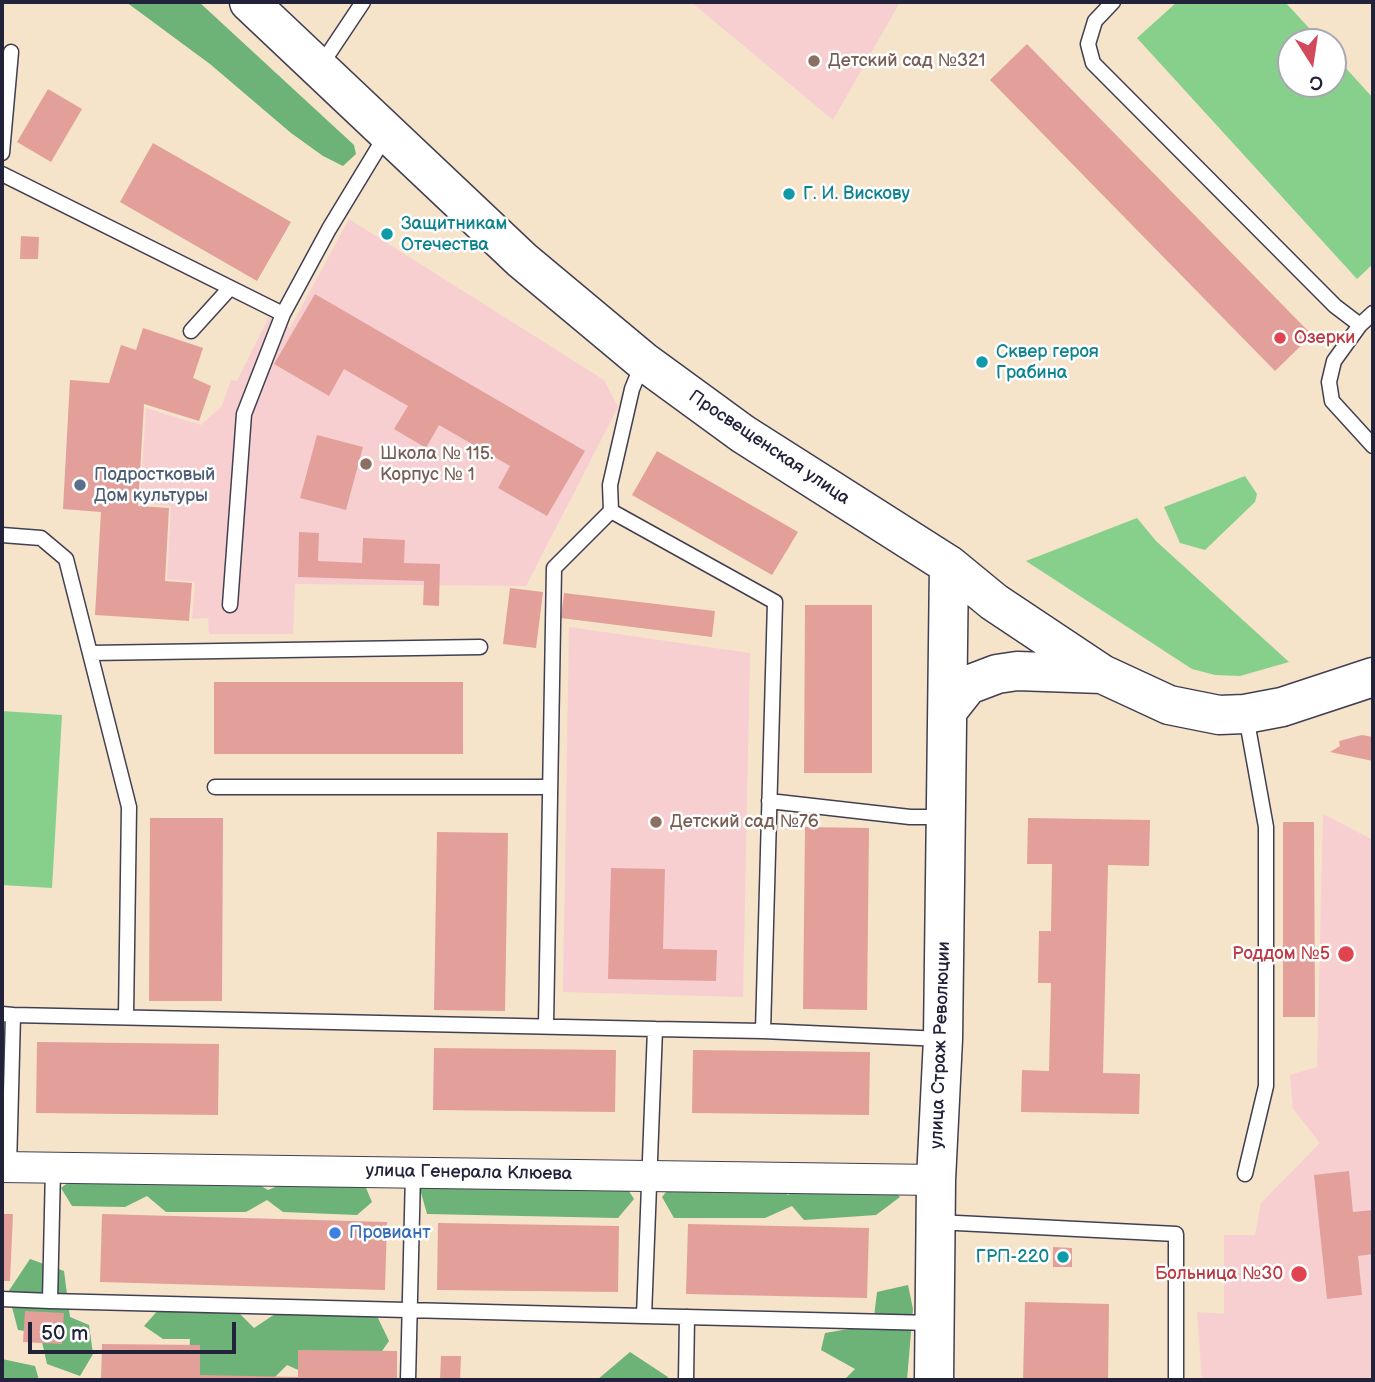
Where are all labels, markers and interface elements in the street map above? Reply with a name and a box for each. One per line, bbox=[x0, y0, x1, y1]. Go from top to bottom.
north arrow bbox=[1277, 28, 1347, 98]
place label: Детский сад №321 bbox=[828, 50, 985, 72]
marker: Детский сад №321 bbox=[806, 53, 822, 69]
text: С bbox=[1307, 69, 1325, 95]
place label: Г. И. Вискову bbox=[803, 183, 910, 205]
marker: Г. И. Вискову bbox=[781, 186, 797, 202]
place label: Защитникам Отечества bbox=[401, 213, 507, 256]
marker: Защитникам Отечества bbox=[379, 226, 395, 242]
place label: Озерки bbox=[1294, 327, 1355, 349]
marker: Озерки bbox=[1272, 330, 1288, 346]
place label: Сквер героя Грабина bbox=[996, 341, 1099, 384]
marker: Сквер героя Грабина bbox=[974, 354, 990, 370]
street label: Просвещенская улица bbox=[684, 386, 854, 510]
place label: Школа № 115. Корпус № 1 bbox=[380, 443, 494, 486]
marker: Школа № 115. Корпус № 1 bbox=[358, 456, 374, 472]
place label: Подростковый Дом культуры bbox=[94, 464, 215, 506]
marker: Подростковый Дом культуры bbox=[72, 477, 88, 493]
place label: Детский сад №76 bbox=[670, 811, 819, 833]
marker: Детский сад №76 bbox=[648, 814, 664, 830]
street label: улица Страж Революции bbox=[927, 941, 955, 1149]
place label: Роддом №5 bbox=[1232, 943, 1330, 965]
marker: Роддом №5 bbox=[1336, 944, 1356, 964]
street label: улица Генерала Клюева bbox=[365, 1160, 573, 1186]
place label: Провиант bbox=[349, 1222, 431, 1244]
marker: Провиант bbox=[327, 1225, 343, 1241]
place label: ГРП-220 bbox=[976, 1246, 1049, 1268]
marker: ГРП-220 bbox=[1055, 1249, 1071, 1265]
place label: Больница №30 bbox=[1155, 1263, 1283, 1285]
marker: Больница №30 bbox=[1289, 1264, 1309, 1284]
scale bar bbox=[32, 1308, 240, 1352]
text: 50 m bbox=[41, 1321, 88, 1346]

